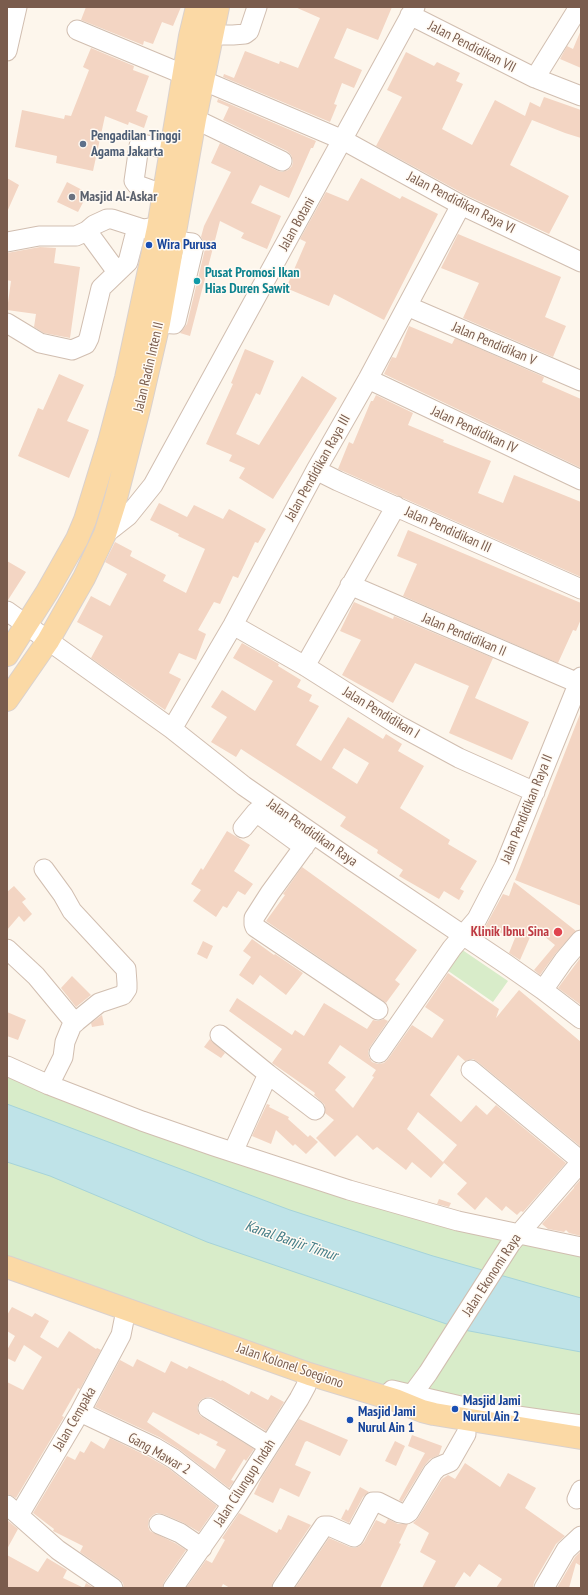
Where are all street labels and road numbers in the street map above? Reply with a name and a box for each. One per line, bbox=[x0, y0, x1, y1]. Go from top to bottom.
street label: Jalan Pendidikan VII bbox=[425, 18, 519, 76]
street label: Jalan Pendidikan Raya VI bbox=[404, 168, 518, 238]
street label: Jalan Botani bbox=[276, 194, 318, 254]
street label: Jalan Pendidikan V bbox=[449, 319, 539, 369]
street label: Jalan Radin Inten II bbox=[130, 320, 168, 414]
street label: Jalan Pendidikan IV bbox=[428, 403, 520, 457]
street label: Jalan Pendidikan Raya III bbox=[282, 412, 354, 524]
street label: Jalan Pendidikan III bbox=[402, 503, 494, 557]
street label: Jalan Pendidikan II bbox=[419, 610, 509, 660]
street label: Jalan Pendidikan I bbox=[340, 684, 422, 742]
street label: Jalan Pendidikan Raya II bbox=[498, 752, 556, 866]
street label: Jalan Pendidikan Raya bbox=[264, 796, 360, 870]
street label: Jalan Ekonomi Raya bbox=[459, 1231, 525, 1319]
street label: Jalan Kolonel Soegiono bbox=[234, 1340, 346, 1392]
street label: Jalan Cempaka bbox=[50, 1384, 100, 1454]
street label: Gang Mawar 2 bbox=[125, 1429, 193, 1479]
street label: Jalan Cilungup Indah bbox=[211, 1436, 279, 1530]

